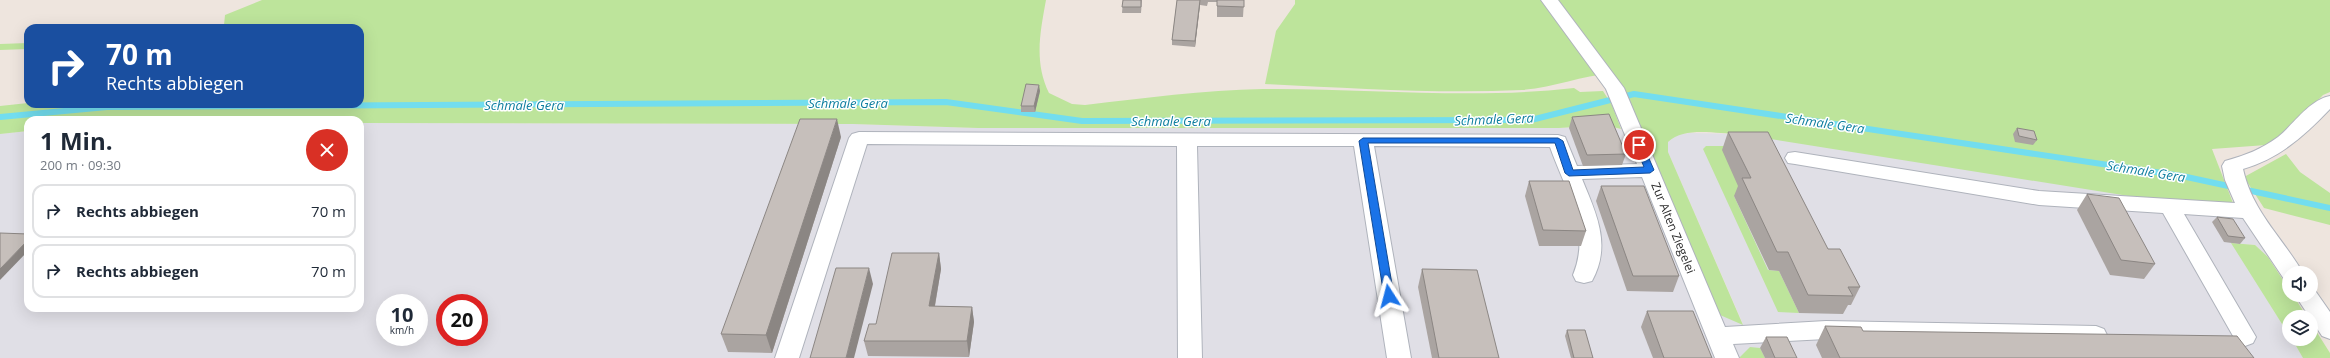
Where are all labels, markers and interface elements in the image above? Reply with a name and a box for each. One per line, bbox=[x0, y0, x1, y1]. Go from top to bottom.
text: 70 m bbox=[106, 35, 173, 73]
icon: right bbox=[40, 40, 92, 92]
text: Rechts abbiegen bbox=[106, 71, 244, 95]
water label: Schmale Gera bbox=[808, 94, 888, 112]
water label: Schmale Gera bbox=[484, 96, 564, 114]
water label: Schmale Gera bbox=[1454, 109, 1535, 129]
water label: Schmale Gera bbox=[1784, 109, 1866, 138]
water label: Schmale Gera bbox=[1131, 112, 1211, 130]
text: 1 Min. bbox=[40, 124, 113, 157]
pin bbox=[1622, 128, 1656, 162]
button: close bbox=[306, 129, 348, 171]
icon: arrive bbox=[1628, 134, 1650, 156]
text: 200 m · 09:30 bbox=[40, 156, 121, 174]
water label: Schmale Gera bbox=[2105, 156, 2187, 186]
street label: Zur Alten Ziegelei bbox=[1647, 180, 1700, 276]
icon: right bbox=[42, 200, 64, 222]
text: Rechts abbiegen bbox=[76, 201, 199, 221]
text: 70 m bbox=[311, 201, 346, 221]
icon: right bbox=[42, 260, 64, 282]
text: Rechts abbiegen bbox=[76, 261, 199, 281]
text: 70 m bbox=[311, 261, 346, 281]
map controls bbox=[2282, 266, 2318, 346]
button: sound bbox=[2282, 266, 2318, 302]
position arrow bbox=[1368, 275, 1410, 317]
speed limit sign: 20 bbox=[436, 294, 488, 346]
text: 10 bbox=[391, 301, 413, 328]
button: layers bbox=[2282, 310, 2318, 346]
text: km/h bbox=[390, 323, 414, 337]

